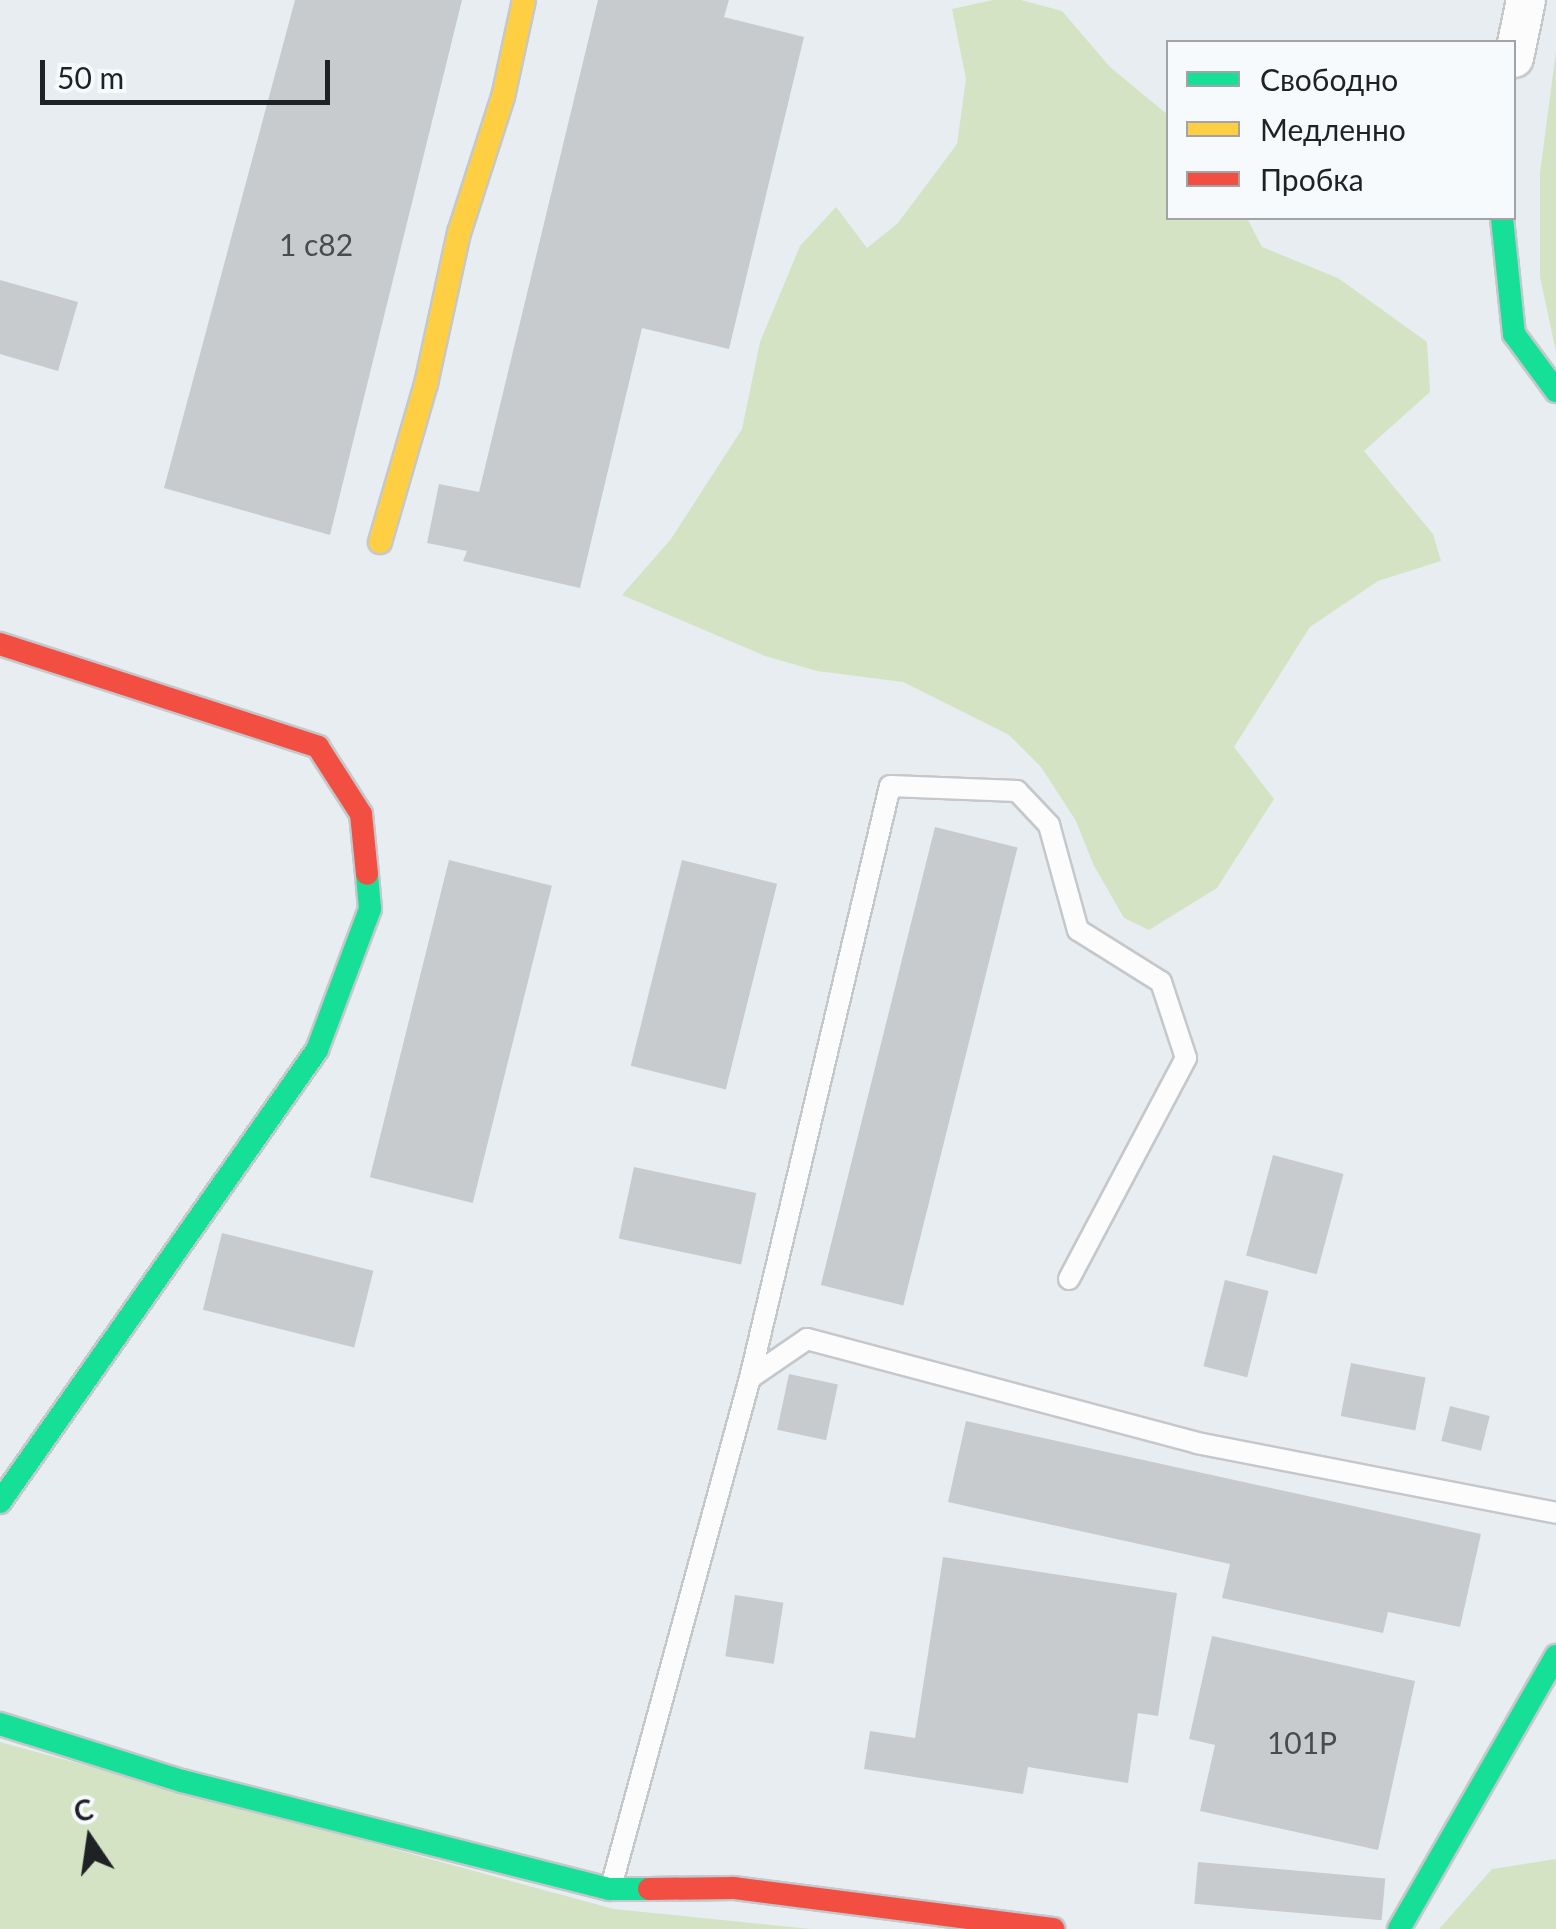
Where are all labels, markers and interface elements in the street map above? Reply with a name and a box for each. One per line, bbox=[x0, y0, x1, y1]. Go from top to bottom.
scale bar bbox=[45, 40, 335, 102]
legend bbox=[1166, 40, 1516, 220]
text: 50 m bbox=[57, 59, 124, 95]
text: Свободно bbox=[1260, 61, 1398, 97]
text: Медленно bbox=[1260, 111, 1406, 147]
text: Пробка bbox=[1260, 161, 1364, 197]
house number: 1 с82 bbox=[279, 226, 353, 262]
house number: 101Р bbox=[1267, 1724, 1337, 1760]
north arrow bbox=[40, 1789, 140, 1889]
text: С bbox=[70, 1791, 96, 1828]

